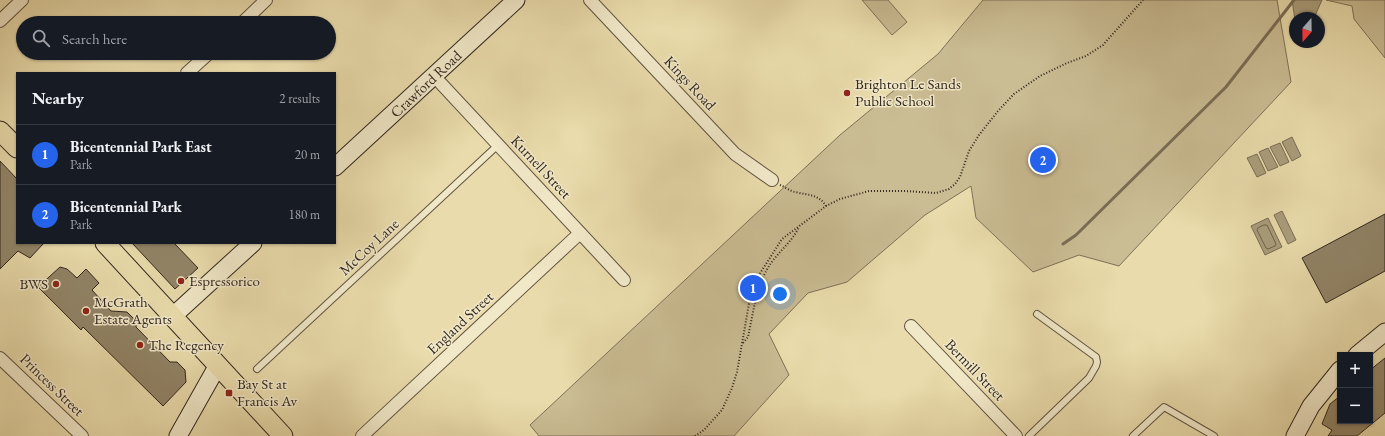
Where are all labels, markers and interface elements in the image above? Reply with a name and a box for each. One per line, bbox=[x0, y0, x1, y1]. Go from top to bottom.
north arrow bbox=[1289, 12, 1325, 48]
search box bbox=[16, 16, 336, 60]
icon: search bbox=[30, 27, 52, 49]
text: Search here bbox=[62, 29, 127, 48]
street label: Crawford Road bbox=[386, 46, 466, 121]
street label: Kings Road bbox=[660, 51, 721, 114]
place label: Brighton Le Sands Public School bbox=[855, 74, 961, 110]
text: Nearby bbox=[32, 87, 84, 109]
marker: Brighton Le Sands Public School bbox=[842, 88, 852, 98]
text: 2 results bbox=[279, 90, 320, 107]
street label: Kurnell Street bbox=[507, 131, 576, 203]
text: Bicentennial Park East bbox=[70, 137, 212, 156]
pin: 2 bbox=[1030, 145, 1056, 175]
text: 1 bbox=[42, 146, 48, 163]
text: 20 m bbox=[295, 146, 320, 163]
text: Park bbox=[70, 156, 92, 173]
text: Bicentennial Park bbox=[70, 197, 182, 216]
text: 2 bbox=[42, 206, 48, 223]
text: 180 m bbox=[289, 206, 320, 223]
street label: McCoy Lane bbox=[335, 214, 403, 279]
text: Park bbox=[70, 216, 92, 233]
place label: Espressorico bbox=[189, 271, 260, 290]
pin: 1 bbox=[740, 273, 766, 303]
place label: BWS bbox=[19, 274, 48, 293]
marker: Espressorico bbox=[176, 276, 186, 286]
marker: BWS bbox=[51, 279, 61, 289]
your location bbox=[770, 284, 790, 304]
street label: England Street bbox=[422, 287, 497, 358]
place label: McGrath Estate Agents bbox=[94, 292, 172, 328]
marker: McGrath Estate Agents bbox=[81, 306, 91, 316]
place label: The Regency bbox=[148, 335, 224, 354]
street label: Bermill Street bbox=[941, 335, 1010, 405]
marker: The Regency bbox=[135, 340, 145, 350]
street label: Princess Street bbox=[16, 349, 89, 420]
map controls bbox=[1337, 352, 1373, 424]
button: + bbox=[1337, 352, 1373, 388]
place label: Bay St at Francis Av bbox=[237, 374, 298, 410]
marker: Bay St at Francis Av bbox=[224, 388, 234, 398]
button: − bbox=[1337, 388, 1373, 424]

